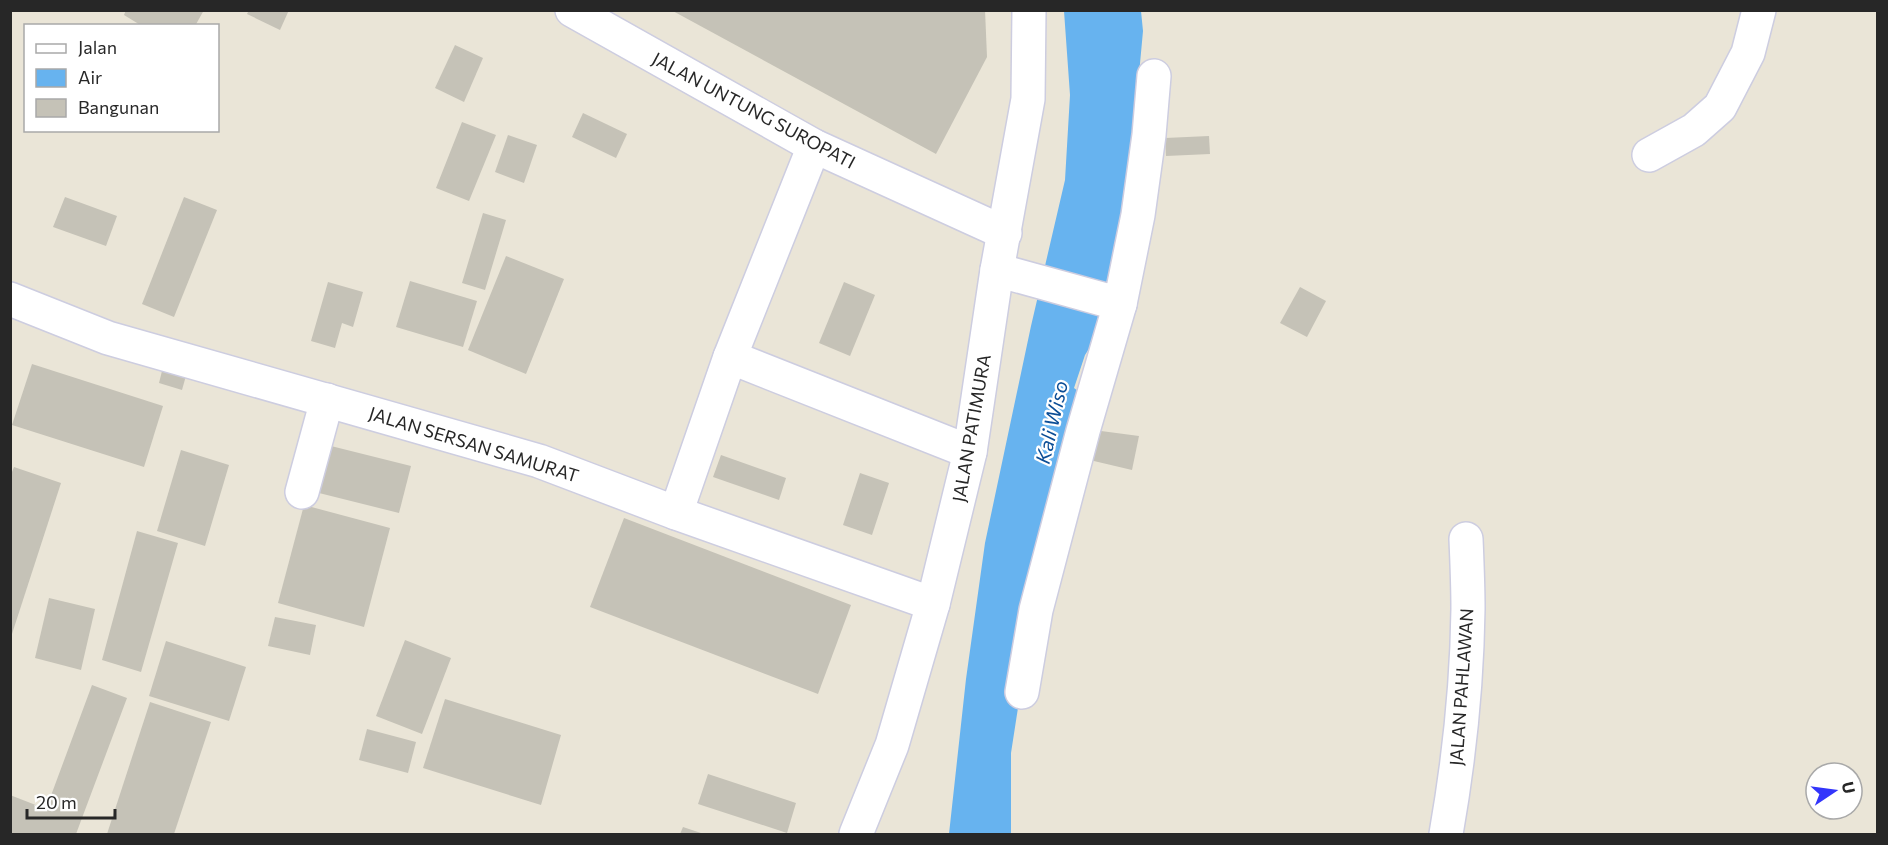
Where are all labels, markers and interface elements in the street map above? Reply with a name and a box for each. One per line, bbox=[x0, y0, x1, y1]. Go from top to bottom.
legend bbox=[24, 24, 219, 132]
text: Jalan bbox=[78, 36, 117, 58]
street label: JALAN UNTUNG SUROPATI bbox=[649, 47, 859, 173]
text: Air bbox=[78, 66, 102, 88]
text: Bangunan bbox=[78, 96, 159, 118]
street label: JALAN PATIMURA bbox=[947, 352, 995, 504]
water label: Kali Wiso bbox=[1030, 378, 1072, 466]
street label: JALAN SERSAN SAMURAT bbox=[366, 402, 582, 486]
street label: JALAN PAHLAWAN bbox=[1445, 607, 1477, 767]
north arrow bbox=[1804, 761, 1864, 821]
text: U bbox=[1839, 780, 1860, 795]
scale bar bbox=[27, 782, 116, 820]
text: 20 m bbox=[36, 791, 77, 813]

